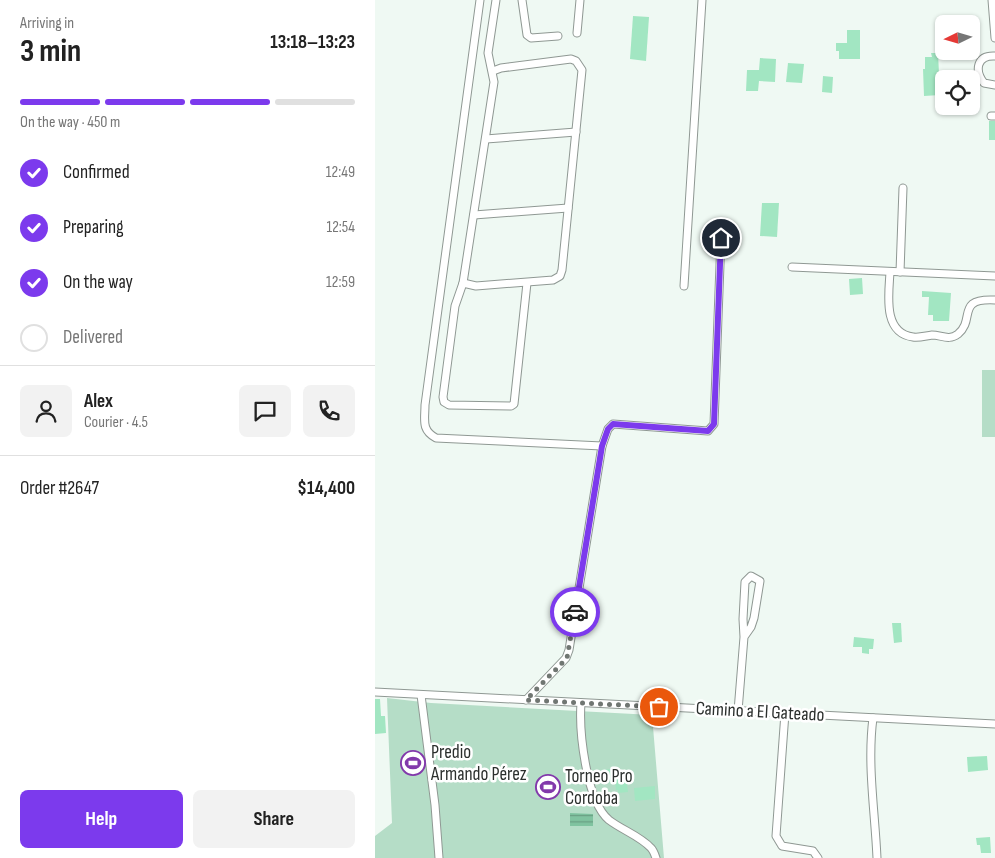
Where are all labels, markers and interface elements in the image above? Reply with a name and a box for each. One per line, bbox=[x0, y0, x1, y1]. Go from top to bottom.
text: Arriving in bbox=[20, 14, 74, 33]
north arrow bbox=[935, 15, 980, 60]
map controls bbox=[935, 15, 980, 115]
text: 13:18–13:23 bbox=[270, 31, 355, 54]
text: 3 min bbox=[20, 32, 81, 71]
button: locate bbox=[935, 70, 980, 115]
text: On the way · 450 m bbox=[20, 113, 120, 132]
icon: check bbox=[20, 159, 48, 187]
text: Confirmed bbox=[63, 161, 130, 184]
text: 12:49 bbox=[326, 163, 355, 182]
icon: check bbox=[20, 214, 48, 242]
text: Preparing bbox=[63, 216, 124, 239]
pin bbox=[700, 217, 742, 259]
text: 12:54 bbox=[326, 218, 355, 237]
icon: home bbox=[707, 224, 735, 252]
icon: check bbox=[20, 269, 48, 297]
text: On the way bbox=[63, 271, 133, 294]
text: 12:59 bbox=[326, 273, 355, 292]
text: Delivered bbox=[63, 326, 123, 349]
button: person bbox=[20, 385, 72, 437]
button: chat bbox=[239, 385, 291, 437]
button: phone bbox=[303, 385, 355, 437]
text: Alex bbox=[84, 390, 113, 413]
text: Courier · 4.5 bbox=[84, 413, 148, 432]
text: Order #2647 bbox=[20, 477, 99, 500]
text: $14,400 bbox=[297, 477, 355, 500]
courier bbox=[550, 587, 600, 637]
icon: car bbox=[561, 598, 589, 626]
pin bbox=[638, 686, 680, 728]
icon: bag bbox=[645, 693, 673, 721]
street label: Camino a El Gateado bbox=[695, 697, 825, 727]
place label: Predio Armando Pérez bbox=[430, 741, 527, 786]
sports icon: Predio Armando Pérez bbox=[400, 750, 426, 776]
place label: Torneo Pro Cordoba bbox=[565, 765, 633, 810]
sports icon: Torneo Pro Cordoba bbox=[535, 774, 561, 800]
button: Help bbox=[20, 790, 183, 848]
button: Share bbox=[193, 790, 355, 848]

